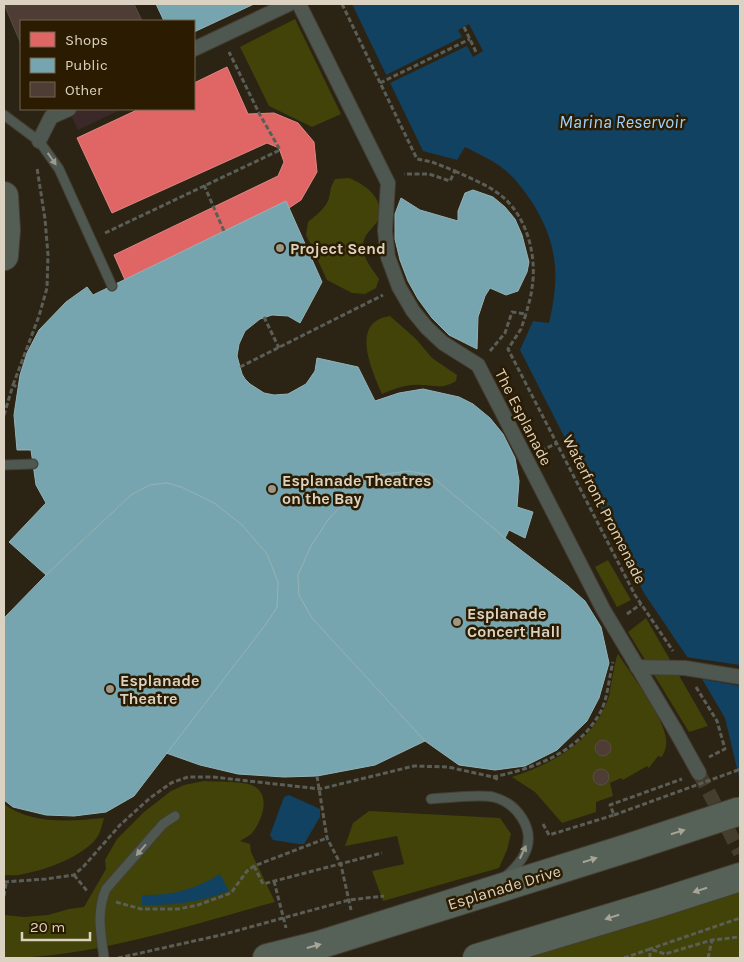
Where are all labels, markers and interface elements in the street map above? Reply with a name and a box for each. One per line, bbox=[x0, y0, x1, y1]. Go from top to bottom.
legend bbox=[20, 20, 195, 110]
text: Shops bbox=[65, 31, 108, 49]
text: Public bbox=[65, 56, 108, 74]
text: Other bbox=[65, 81, 103, 99]
water label: Marina Reservoir bbox=[559, 111, 686, 133]
one-way arrow bbox=[47, 153, 57, 166]
place label: Project Send bbox=[290, 239, 386, 258]
marker: Project Send bbox=[274, 242, 286, 254]
street label: The Esplanade bbox=[491, 366, 556, 469]
street label: Waterfront Promenade bbox=[559, 431, 650, 587]
place label: Esplanade Theatres on the Bay bbox=[282, 471, 431, 508]
marker: Esplanade Theatres on the Bay bbox=[266, 483, 278, 495]
place label: Esplanade Concert Hall bbox=[467, 604, 560, 641]
marker: Esplanade Concert Hall bbox=[451, 616, 463, 628]
place label: Esplanade Theatre bbox=[120, 671, 199, 708]
marker: Esplanade Theatre bbox=[104, 683, 116, 695]
one-way arrow bbox=[670, 828, 685, 835]
one-way arrow bbox=[135, 843, 146, 856]
one-way arrow bbox=[518, 845, 527, 860]
one-way arrow bbox=[582, 856, 597, 863]
street label: Esplanade Drive bbox=[445, 861, 563, 914]
one-way arrow bbox=[692, 887, 707, 894]
scale bar bbox=[22, 910, 90, 942]
one-way arrow bbox=[605, 914, 620, 922]
text: 20 m bbox=[30, 918, 65, 936]
one-way arrow bbox=[307, 942, 322, 950]

